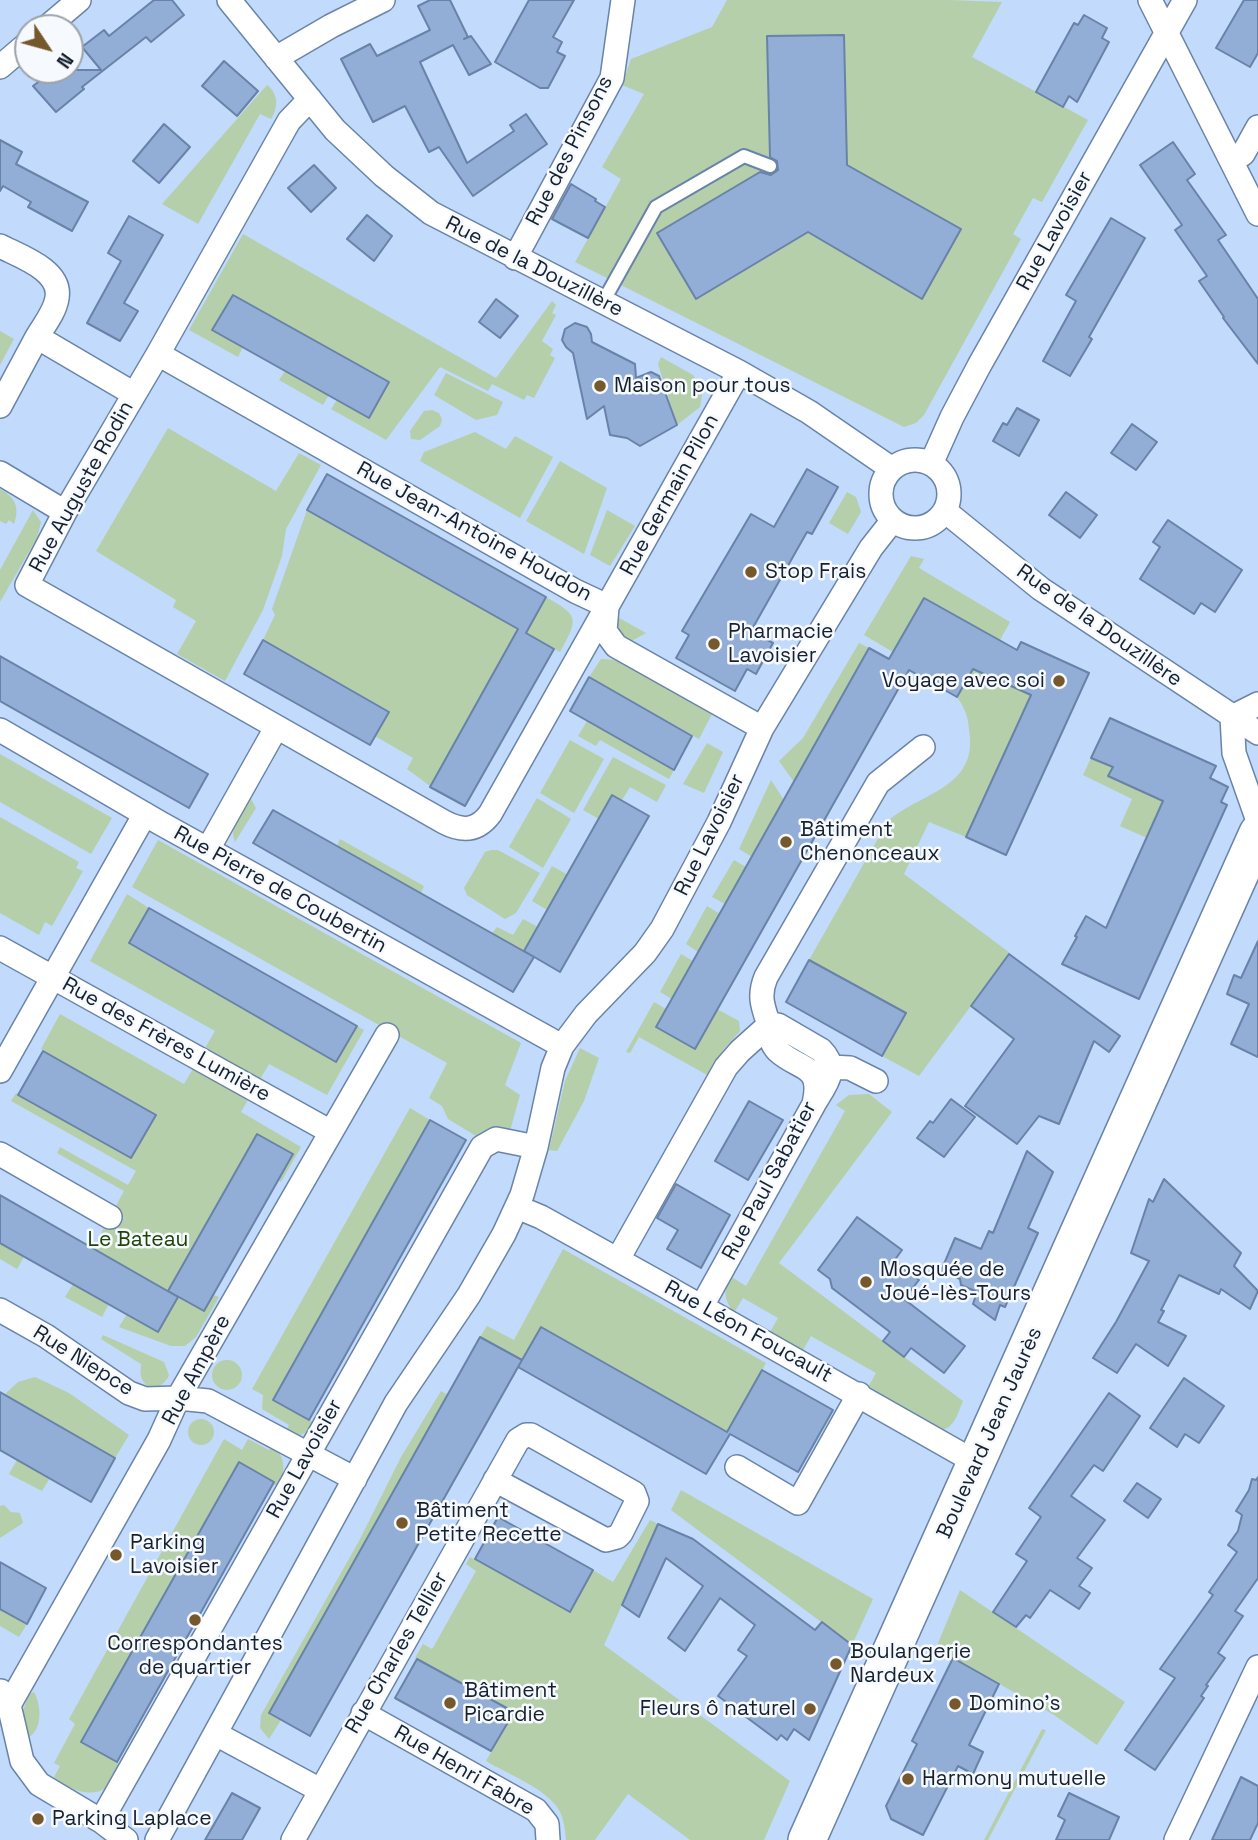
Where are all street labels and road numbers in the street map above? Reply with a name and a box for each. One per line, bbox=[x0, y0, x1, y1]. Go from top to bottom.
street label: Rue des Pinsons bbox=[521, 72, 619, 230]
street label: Rue Lavoisier bbox=[1012, 167, 1098, 295]
street label: Rue de la Douzillère bbox=[441, 211, 627, 323]
street label: Rue Auguste Rodin bbox=[24, 397, 140, 577]
street label: Rue Germain Pilon bbox=[615, 410, 725, 580]
street label: Rue Jean-Antoine Houdon bbox=[352, 457, 596, 607]
street label: Rue de la Douzillère bbox=[1011, 559, 1187, 693]
street label: Rue Lavoisier bbox=[670, 770, 750, 900]
street label: Rue Pierre de Coubertin bbox=[169, 821, 391, 959]
street label: Rue des Frères Lumière bbox=[58, 972, 274, 1108]
street label: Rue Paul Sabatier bbox=[717, 1097, 823, 1265]
street label: Rue Léon Foucault bbox=[660, 1275, 836, 1389]
street label: Rue Ampère bbox=[157, 1311, 237, 1429]
street label: Rue Niepce bbox=[28, 1320, 138, 1402]
street label: Boulevard Jean Jaurès bbox=[932, 1323, 1048, 1543]
street label: Rue Lavoisier bbox=[262, 1395, 348, 1523]
street label: Rue Charles Tellier bbox=[340, 1568, 454, 1738]
street label: Rue Henri Fabre bbox=[389, 1721, 539, 1821]

